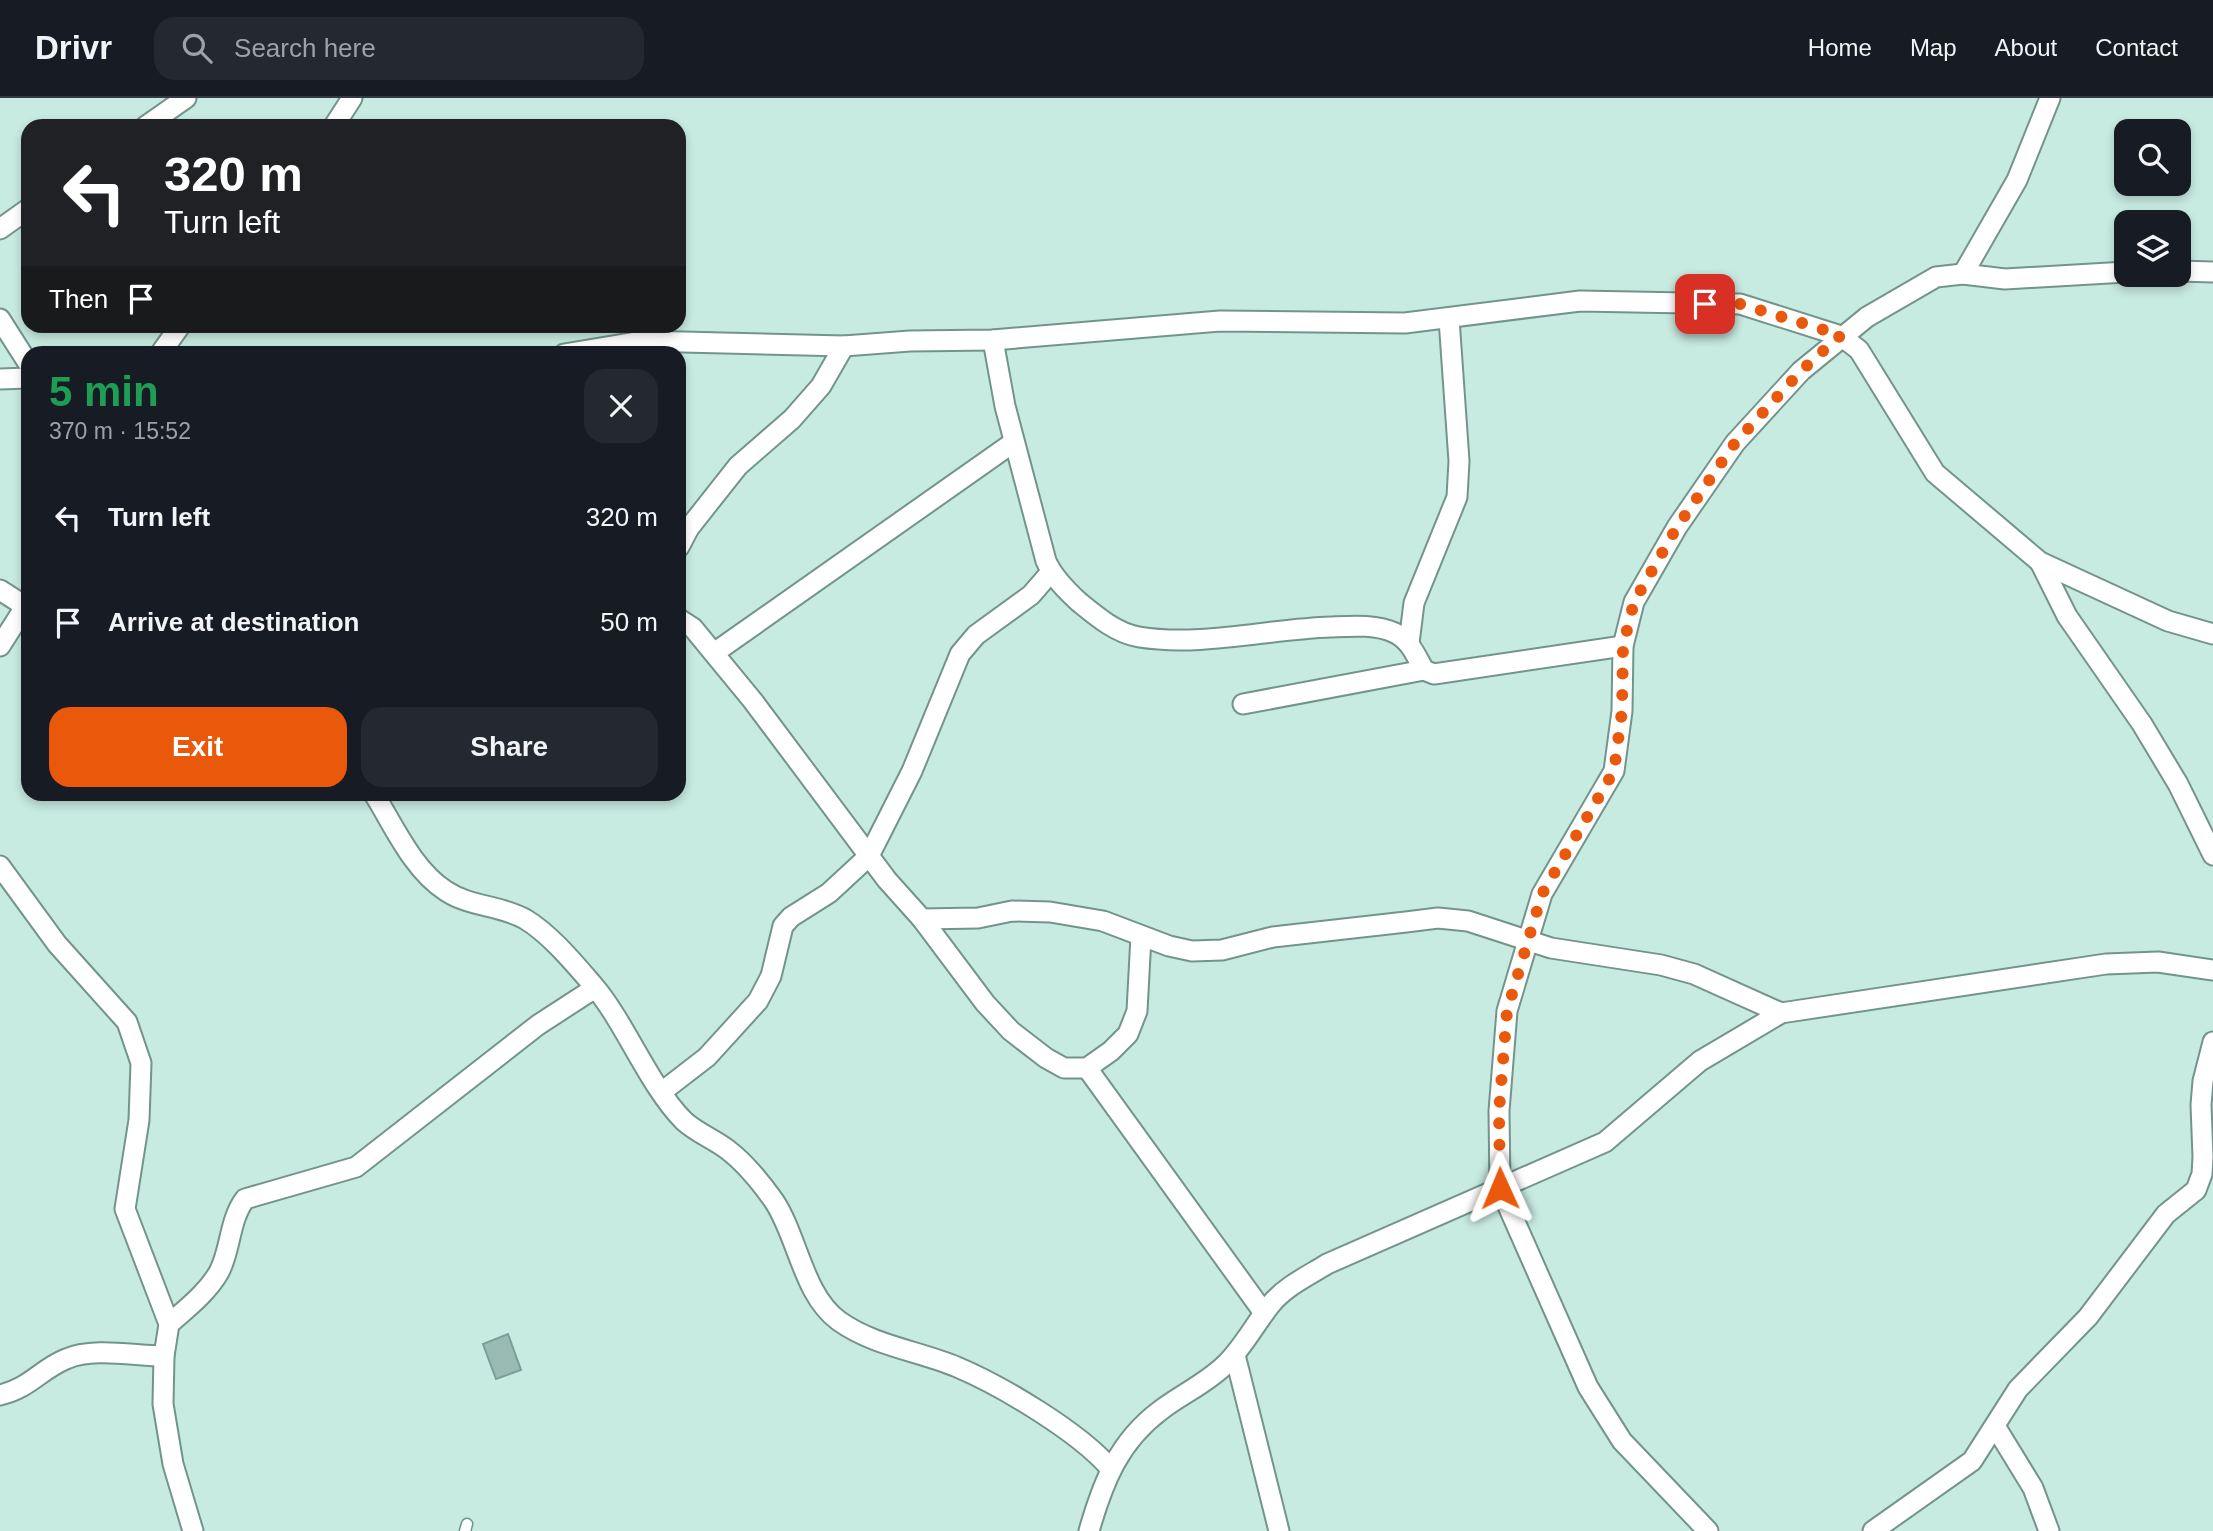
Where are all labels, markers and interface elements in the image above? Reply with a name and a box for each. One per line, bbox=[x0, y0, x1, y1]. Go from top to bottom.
search box bbox=[154, 17, 644, 80]
text: Drivr bbox=[35, 29, 112, 66]
icon: search bbox=[178, 29, 216, 67]
text: Search here bbox=[234, 33, 376, 63]
text: Home bbox=[1808, 34, 1872, 61]
text: Map bbox=[1910, 34, 1957, 61]
text: About bbox=[1995, 34, 2057, 61]
text: Contact bbox=[2095, 34, 2178, 61]
map controls bbox=[2114, 119, 2191, 287]
button: search bbox=[2114, 119, 2191, 196]
icon: left bbox=[49, 147, 140, 238]
text: 320 m bbox=[164, 147, 303, 201]
text: Turn left bbox=[164, 204, 280, 240]
button: layers bbox=[2114, 210, 2191, 287]
pin bbox=[1675, 274, 1735, 334]
icon: arrive bbox=[122, 280, 160, 318]
text: Then bbox=[49, 284, 108, 314]
icon: arrive bbox=[1686, 285, 1724, 323]
text: 5 min bbox=[49, 368, 159, 415]
button: close bbox=[584, 369, 658, 443]
text: 370 m · 15:52 bbox=[49, 418, 191, 444]
icon: left bbox=[49, 499, 87, 537]
text: Turn left bbox=[108, 502, 210, 532]
text: 320 m bbox=[586, 502, 658, 532]
icon: arrive bbox=[49, 604, 87, 642]
text: Arrive at destination bbox=[108, 607, 359, 637]
text: 50 m bbox=[600, 607, 658, 637]
button: Exit bbox=[49, 707, 347, 787]
button: Share bbox=[361, 707, 658, 787]
position arrow bbox=[1463, 1151, 1537, 1225]

